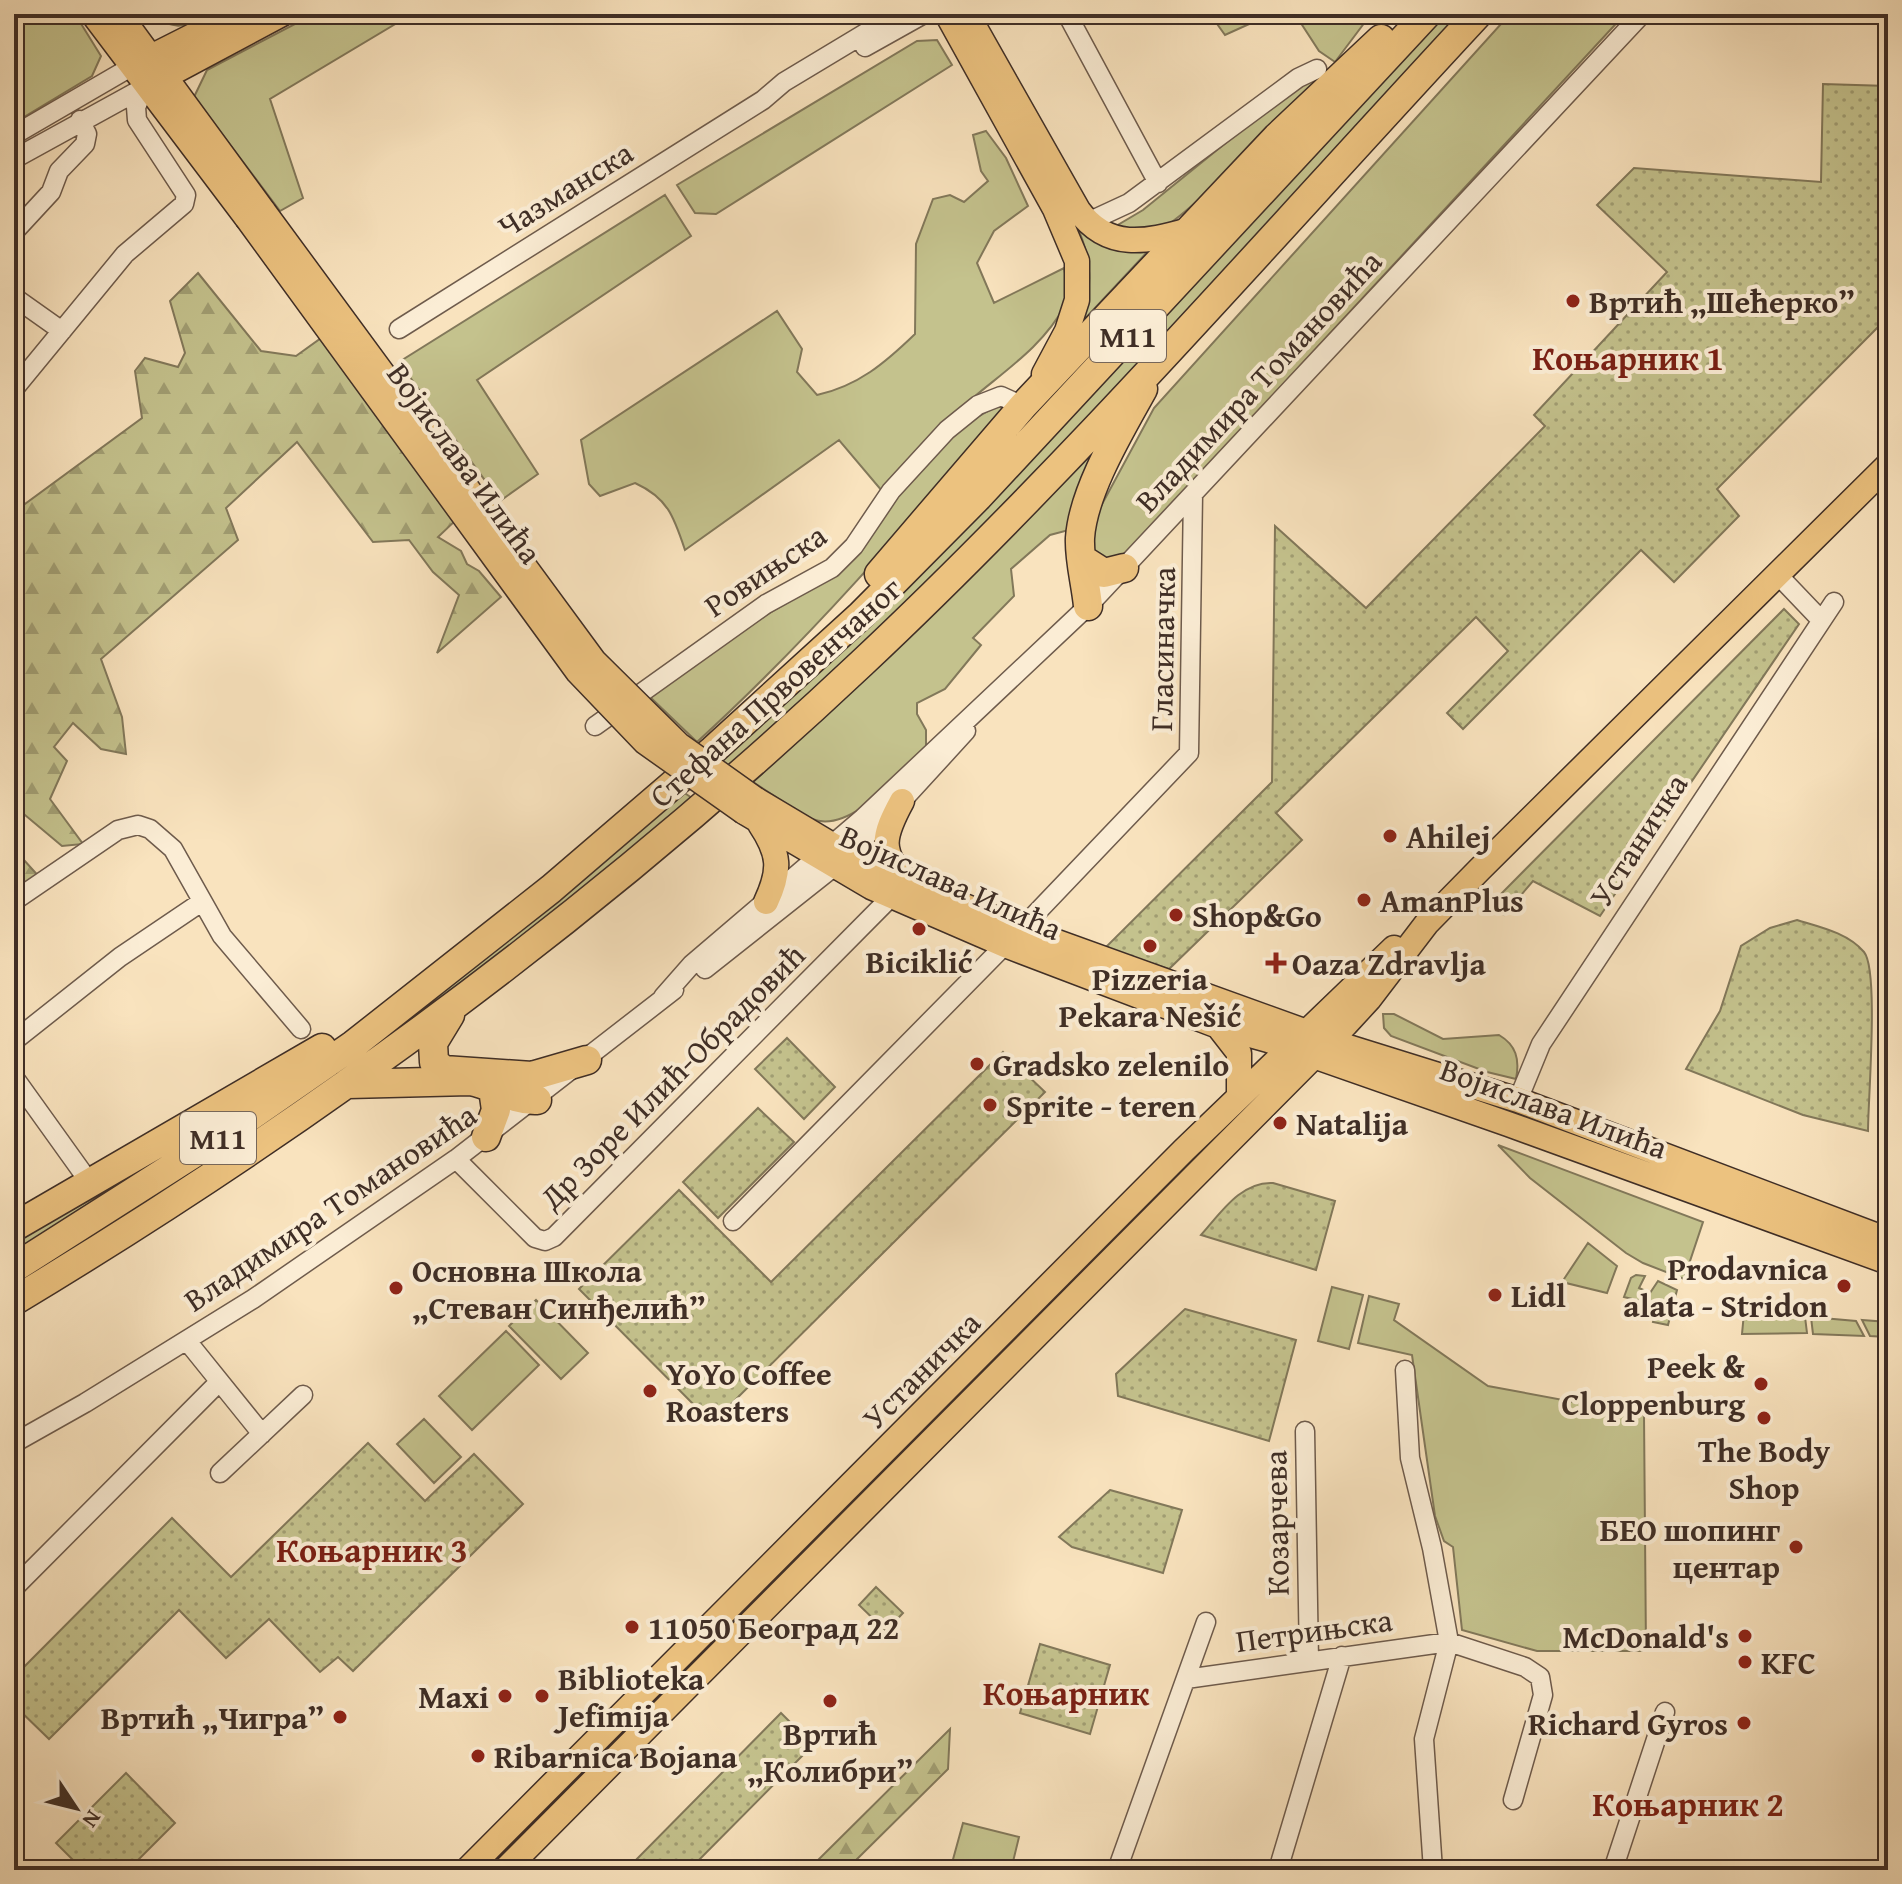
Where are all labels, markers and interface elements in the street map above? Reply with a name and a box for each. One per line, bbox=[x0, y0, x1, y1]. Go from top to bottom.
street label: Чазманска bbox=[488, 129, 642, 249]
street label: Владимира Томановића bbox=[1124, 239, 1393, 523]
place label: Вртић „Шећерко” bbox=[1589, 278, 1855, 325]
marker: Вртић „Шећерко” bbox=[1564, 292, 1582, 310]
road number: M11 bbox=[1090, 310, 1166, 362]
district label: Коњарник 1 bbox=[1532, 333, 1724, 382]
street label: Војислава Илића bbox=[376, 353, 555, 574]
street label: Ровињска bbox=[694, 511, 836, 628]
street label: Стефана Првовенчаног bbox=[638, 565, 912, 818]
street label: Гласиначка bbox=[1137, 566, 1187, 732]
street label: Устаничка bbox=[1577, 763, 1699, 916]
street label: Војислава Илића bbox=[833, 812, 1070, 952]
place label: Ahilej bbox=[1406, 813, 1490, 860]
marker: Ahilej bbox=[1381, 827, 1399, 845]
place label: AmanPlus bbox=[1380, 877, 1524, 924]
marker: AmanPlus bbox=[1355, 891, 1373, 909]
place label: Shop&Go bbox=[1192, 892, 1322, 939]
marker: Shop&Go bbox=[1167, 906, 1185, 924]
marker: Biciklić bbox=[910, 920, 928, 938]
street label: Др Зоре Илић-Обрадовић bbox=[528, 933, 815, 1220]
marker: Pizzeria Pekara Nešić bbox=[1141, 937, 1159, 955]
place label: Biciklić bbox=[865, 938, 973, 985]
place label: Oaza Zdravlja bbox=[1292, 940, 1486, 987]
marker: Oaza Zdravlja bbox=[1267, 954, 1285, 972]
place label: Pizzeria Pekara Nešić bbox=[1059, 955, 1241, 1039]
place label: Gradsko zelenilo bbox=[993, 1041, 1229, 1088]
street label: Војислава Илића bbox=[1434, 1045, 1675, 1171]
marker: Gradsko zelenilo bbox=[968, 1055, 986, 1073]
place label: Sprite - teren bbox=[1006, 1082, 1196, 1129]
street label: Владимира Томановића bbox=[174, 1091, 486, 1323]
marker: Sprite - teren bbox=[981, 1096, 999, 1114]
place label: Natalija bbox=[1296, 1100, 1409, 1147]
road number: M11 bbox=[180, 1112, 256, 1164]
marker: Natalija bbox=[1271, 1114, 1289, 1132]
place label: Prodavnica alata - Stridon bbox=[1623, 1245, 1829, 1329]
place label: Основна Школа „Стеван Синђелић” bbox=[412, 1247, 705, 1331]
place label: Lidl bbox=[1511, 1272, 1566, 1319]
marker: Prodavnica alata - Stridon bbox=[1835, 1277, 1853, 1295]
marker: Основна Школа „Стеван Синђелић” bbox=[387, 1279, 405, 1297]
marker: Lidl bbox=[1486, 1286, 1504, 1304]
street label: Устаничка bbox=[851, 1299, 992, 1440]
place label: Peek & Cloppenburg bbox=[1562, 1343, 1746, 1427]
place label: YoYo Coffee Roasters bbox=[666, 1350, 832, 1434]
marker: Peek & Cloppenburg bbox=[1752, 1375, 1770, 1393]
marker: YoYo Coffee Roasters bbox=[641, 1382, 659, 1400]
marker: The Body Shop bbox=[1755, 1409, 1773, 1427]
place label: The Body Shop bbox=[1698, 1427, 1831, 1511]
street label: Козарчева bbox=[1251, 1449, 1301, 1596]
place label: БЕО шопинг центар bbox=[1600, 1506, 1781, 1590]
district label: Коњарник 3 bbox=[276, 1525, 468, 1574]
marker: БЕО шопинг центар bbox=[1787, 1538, 1805, 1556]
street label: Петрињска bbox=[1233, 1596, 1396, 1664]
place label: 11050 Београд 22 bbox=[648, 1604, 899, 1651]
place label: McDonald's bbox=[1563, 1613, 1729, 1660]
marker: 11050 Београд 22 bbox=[623, 1618, 641, 1636]
marker: McDonald's bbox=[1736, 1627, 1754, 1645]
place label: KFC bbox=[1761, 1639, 1816, 1686]
marker: KFC bbox=[1736, 1653, 1754, 1671]
place label: Biblioteka Jefimija bbox=[553, 1655, 705, 1739]
district label: Коњарник bbox=[983, 1668, 1150, 1717]
place label: Maxi bbox=[418, 1673, 489, 1720]
marker: Maxi bbox=[496, 1687, 514, 1705]
marker: Biblioteka Jefimija bbox=[533, 1687, 551, 1705]
marker: Вртић „Колибри” bbox=[821, 1692, 839, 1710]
place label: Вртић „Чигра” bbox=[101, 1694, 324, 1741]
place label: Richard Gyros bbox=[1528, 1700, 1728, 1747]
marker: Вртић „Чигра” bbox=[331, 1708, 349, 1726]
place label: Вртић „Колибри” bbox=[747, 1710, 913, 1794]
marker: Richard Gyros bbox=[1735, 1714, 1753, 1732]
place label: Ribarnica Bojana bbox=[494, 1733, 738, 1780]
marker: Ribarnica Bojana bbox=[469, 1747, 487, 1765]
north arrow bbox=[36, 1768, 116, 1848]
district label: Коњарник 2 bbox=[1592, 1779, 1784, 1828]
text: N bbox=[75, 1804, 110, 1835]

